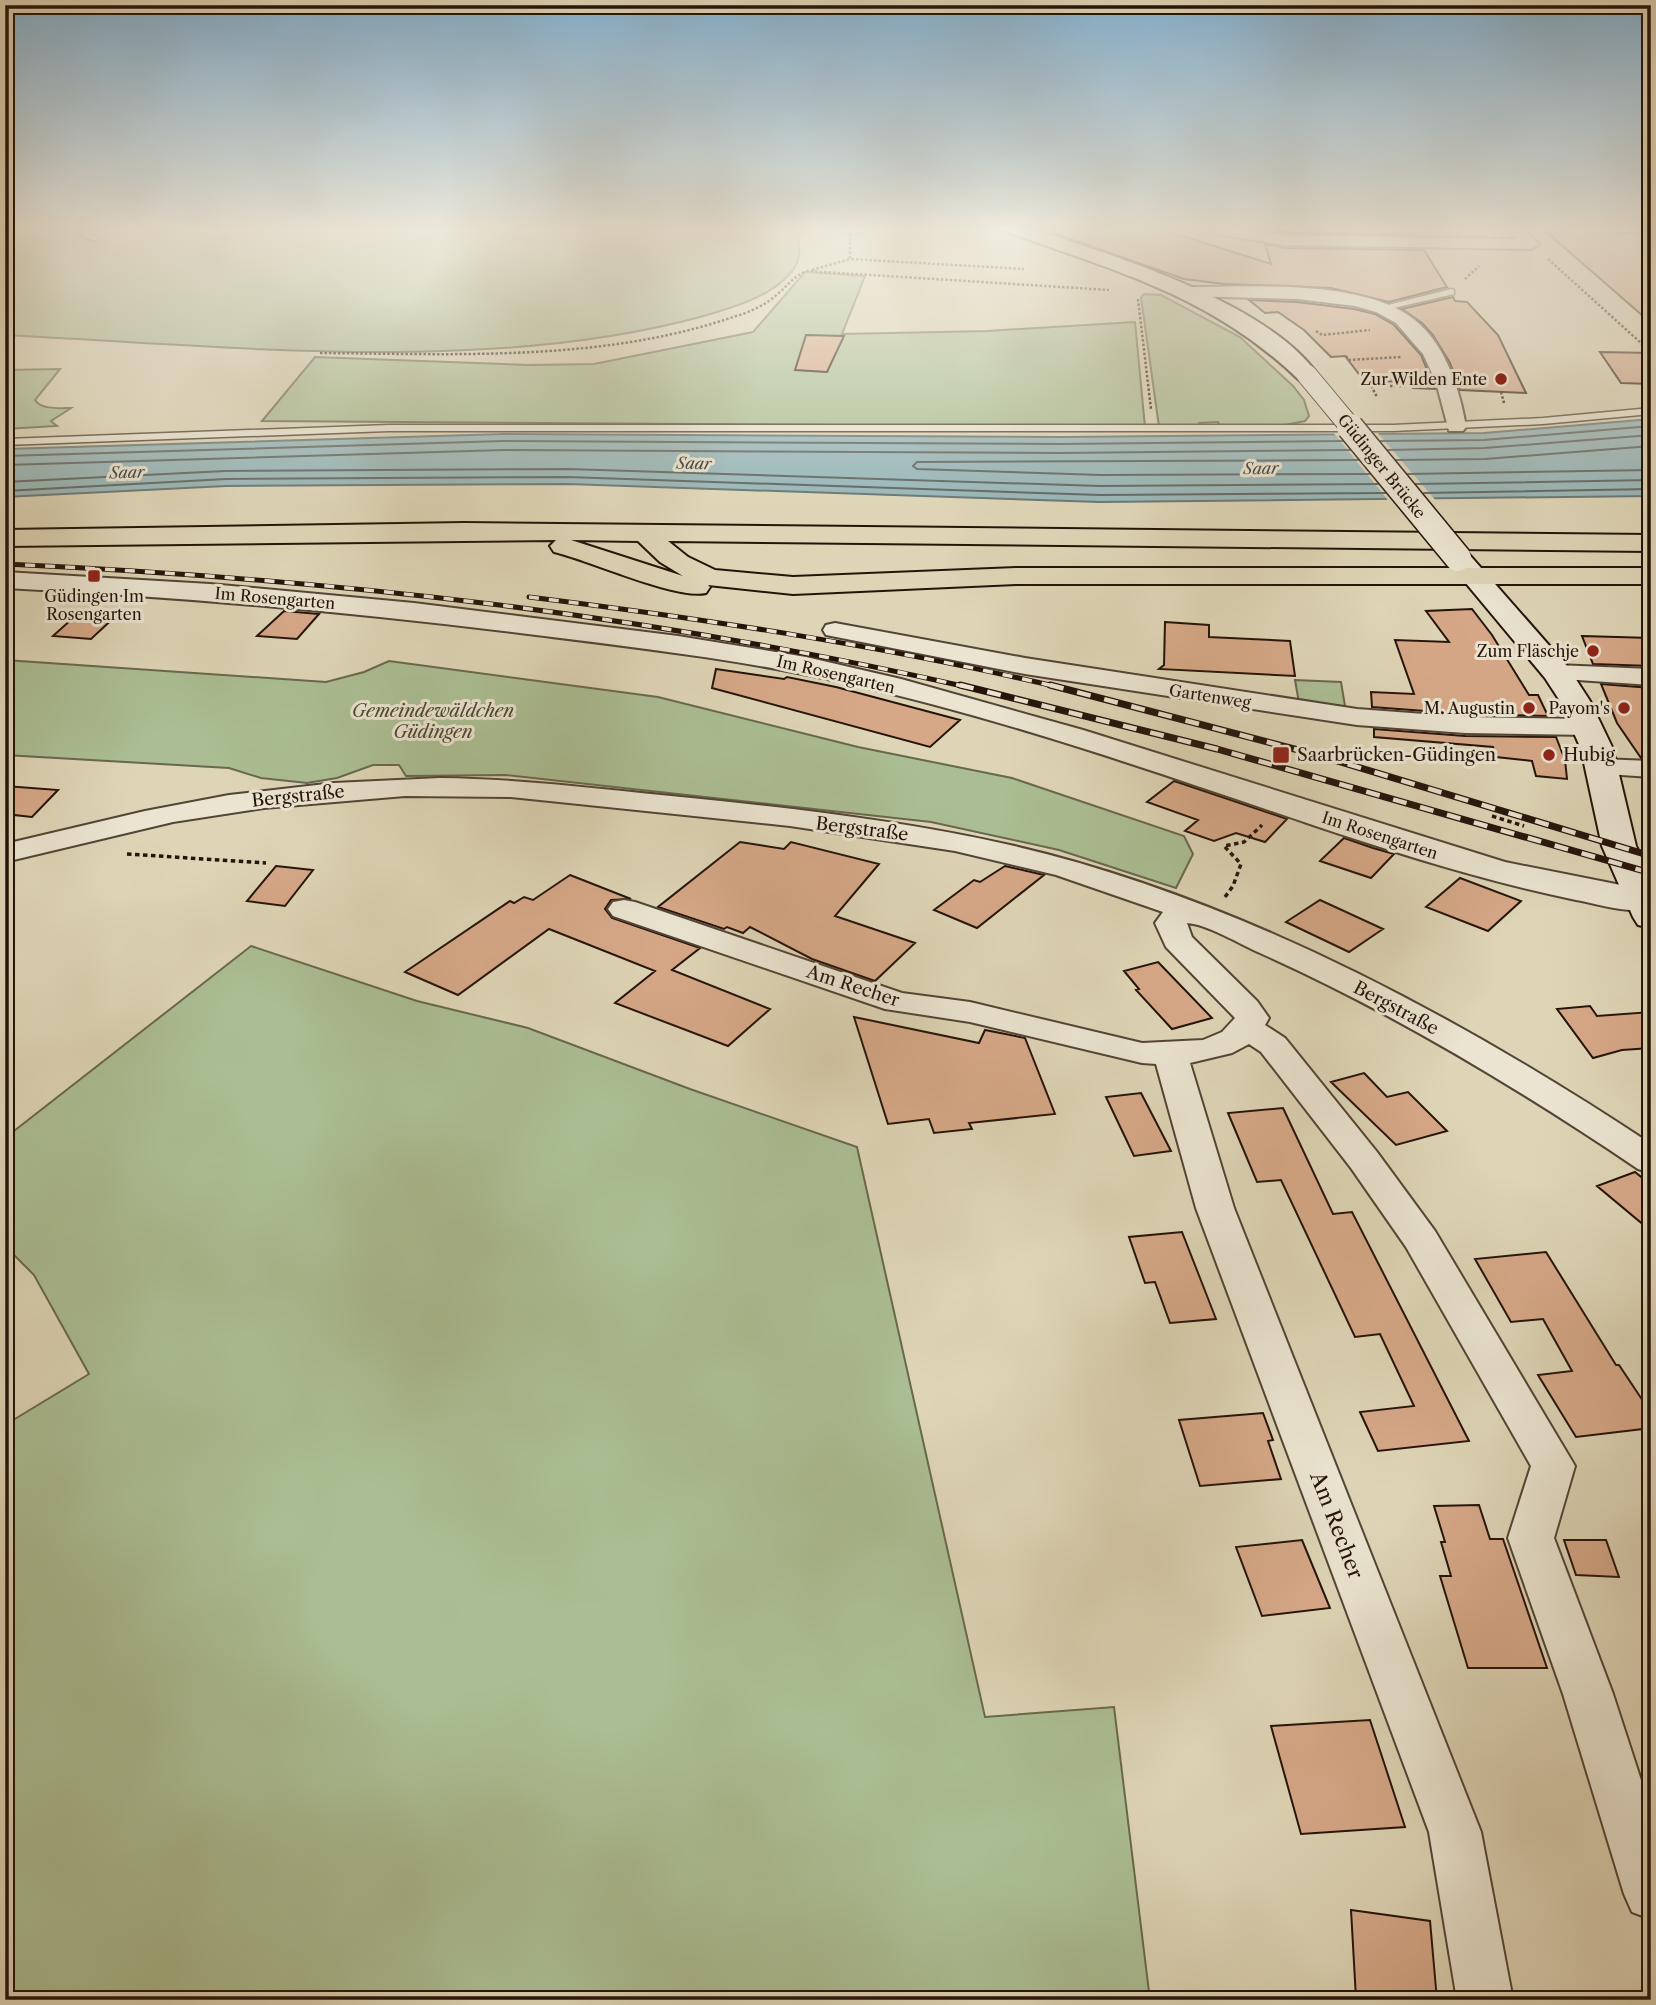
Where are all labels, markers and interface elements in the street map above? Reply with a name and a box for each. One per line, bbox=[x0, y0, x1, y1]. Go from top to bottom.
place label: Zur Wilden Ente bbox=[1361, 369, 1487, 389]
marker: Zur Wilden Ente bbox=[1493, 371, 1509, 387]
street label: Güdinger Brücke bbox=[1334, 410, 1430, 522]
water label: Saar bbox=[675, 453, 713, 473]
water label: Saar bbox=[1242, 458, 1280, 478]
water label: Saar bbox=[108, 461, 146, 483]
marker: Güdingen Im Rosengarten bbox=[86, 568, 102, 584]
street label: Im Rosengarten bbox=[214, 583, 336, 613]
place label: Güdingen Im Rosengarten bbox=[44, 586, 144, 624]
place label: Zum Fläschje bbox=[1477, 641, 1579, 661]
marker: Zum Fläschje bbox=[1585, 643, 1601, 659]
street label: Im Rosengarten bbox=[775, 651, 897, 697]
street label: Gartenweg bbox=[1168, 680, 1253, 712]
place label: M. Augustin bbox=[1424, 698, 1515, 718]
place label: Payom's bbox=[1548, 698, 1610, 718]
park label: Gemeindewäldchen Güdingen bbox=[352, 700, 514, 743]
marker: M. Augustin bbox=[1521, 700, 1537, 716]
marker: Payom's bbox=[1616, 700, 1632, 716]
place label: Saarbrücken-Güdingen bbox=[1297, 744, 1496, 766]
place label: Hubig bbox=[1563, 744, 1616, 766]
marker: Saarbrücken-Güdingen bbox=[1271, 745, 1291, 765]
marker: Hubig bbox=[1541, 747, 1557, 763]
street label: Bergstraße bbox=[250, 780, 346, 812]
street label: Im Rosengarten bbox=[1320, 807, 1440, 863]
street label: Bergstraße bbox=[814, 812, 910, 846]
street label: Am Recher bbox=[803, 960, 903, 1011]
street label: Bergstraße bbox=[1350, 976, 1442, 1040]
street label: Am Recher bbox=[1305, 1467, 1369, 1582]

